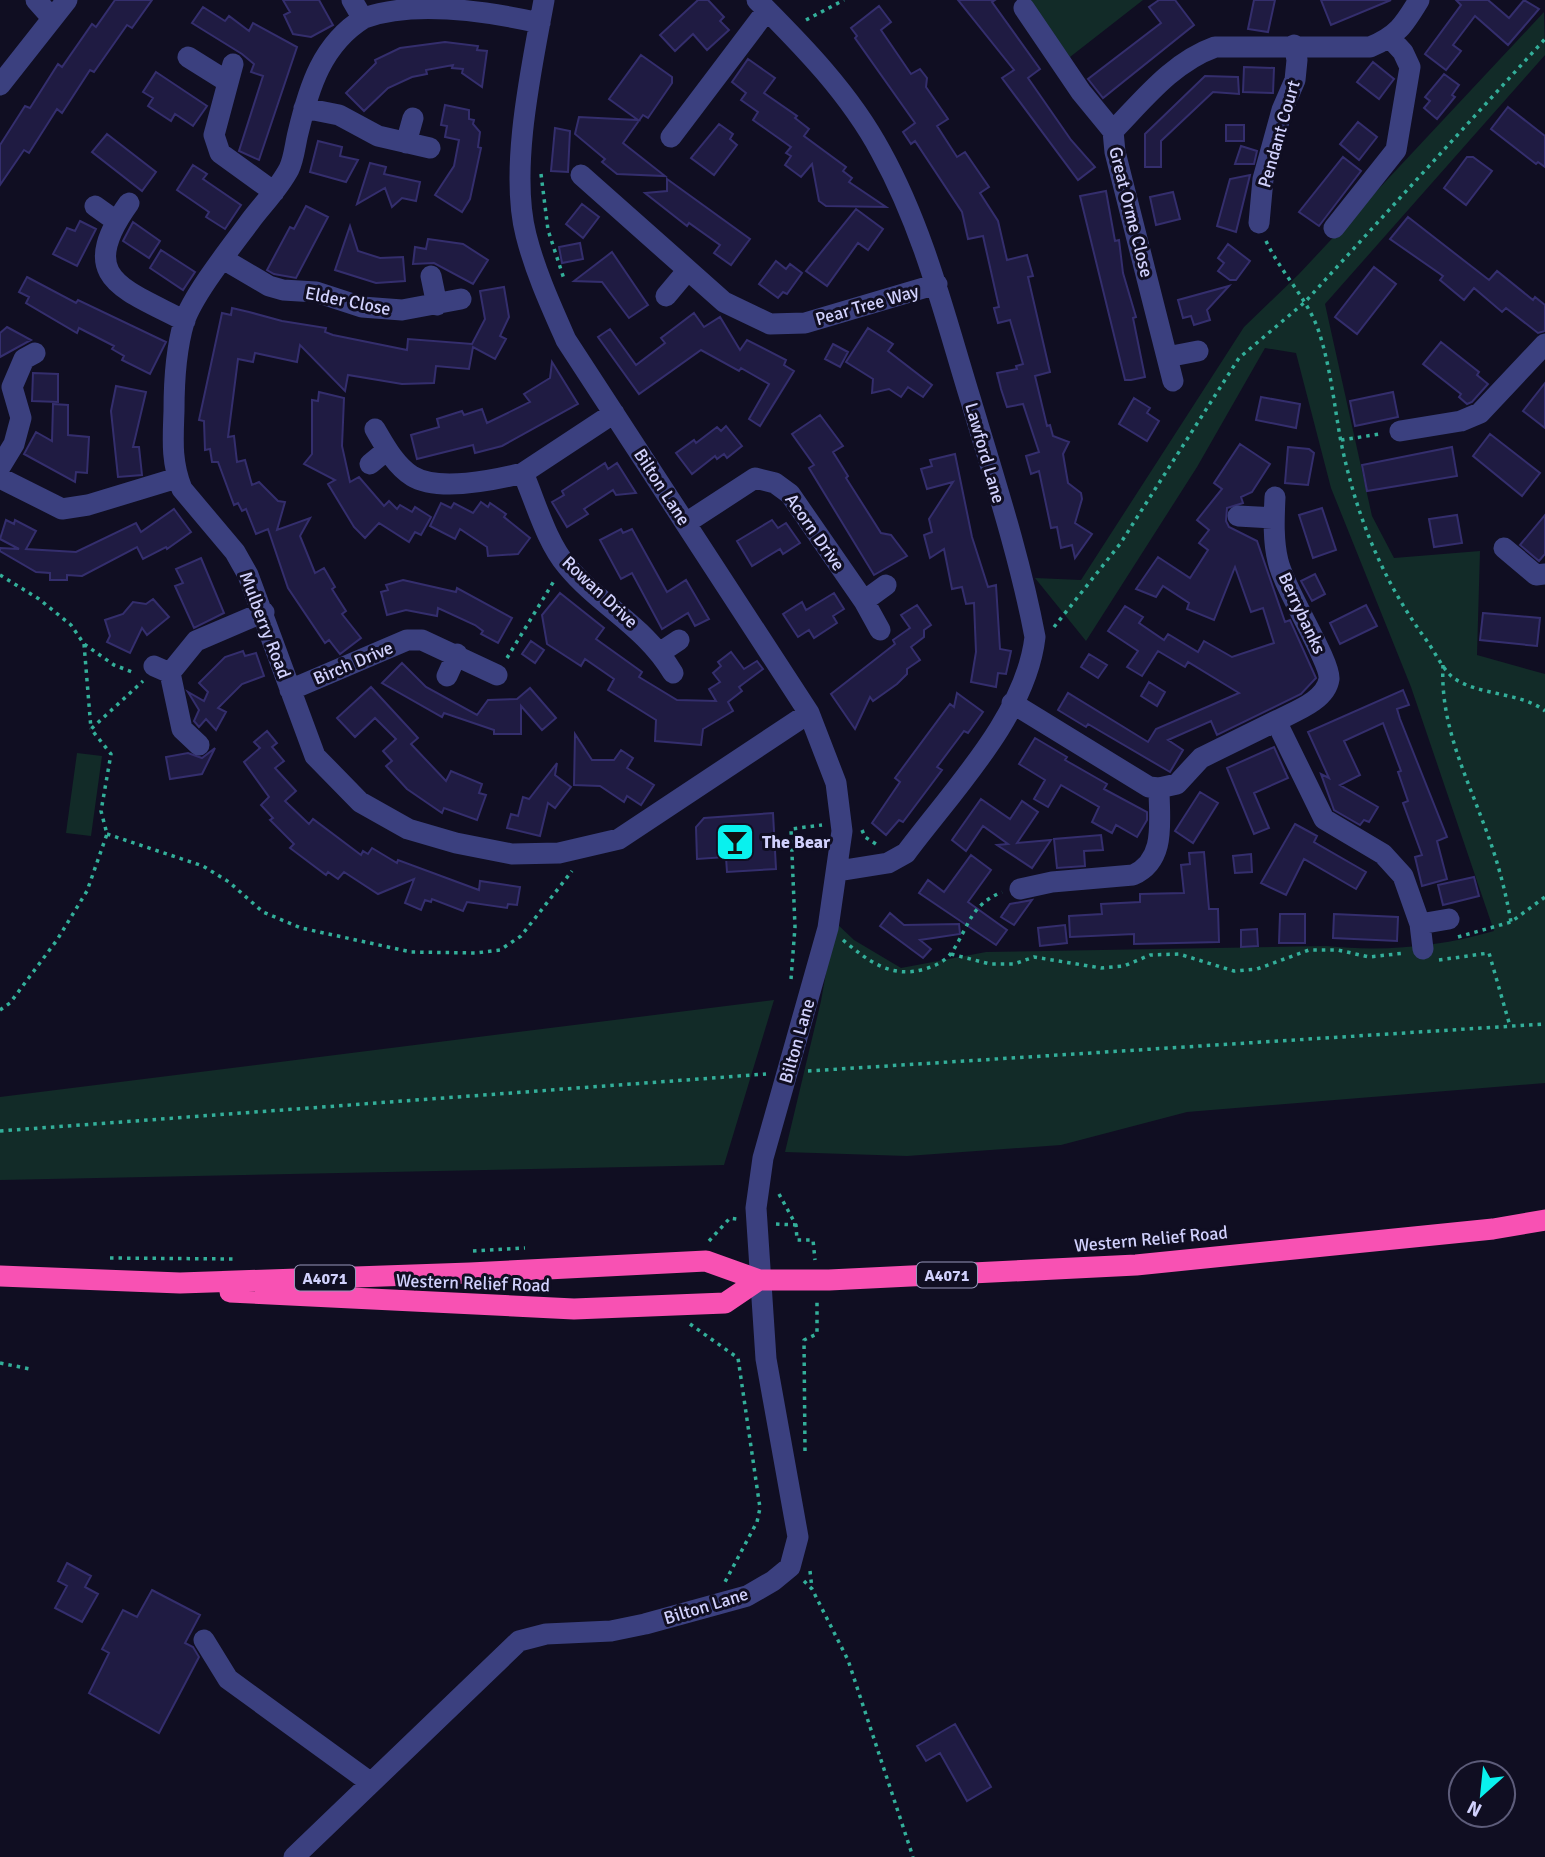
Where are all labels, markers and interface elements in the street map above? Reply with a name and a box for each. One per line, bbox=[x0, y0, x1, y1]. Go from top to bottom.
street label: Pendant Court bbox=[1253, 78, 1305, 190]
street label: Great Orme Close bbox=[1104, 144, 1158, 280]
street label: Pear Tree Way bbox=[813, 280, 922, 330]
street label: Elder Close bbox=[303, 282, 393, 320]
street label: Lawford Lane bbox=[960, 400, 1010, 506]
street label: Bilton Lane bbox=[629, 444, 695, 530]
street label: Acorn Drive bbox=[780, 489, 850, 575]
street label: Rowan Drive bbox=[557, 551, 643, 633]
street label: Mulberry Road bbox=[235, 568, 295, 682]
street label: Berrybanks bbox=[1274, 569, 1330, 657]
street label: Birch Drive bbox=[310, 636, 396, 690]
bar icon: The Bear bbox=[714, 821, 756, 863]
place label: The Bear bbox=[762, 831, 831, 853]
street label: Bilton Lane bbox=[774, 996, 820, 1086]
street label: Western Relief Road bbox=[1073, 1221, 1229, 1257]
road number: A4071 bbox=[917, 1262, 977, 1288]
road number: A4071 bbox=[295, 1266, 355, 1290]
street label: Western Relief Road bbox=[396, 1269, 550, 1297]
street label: Bilton Lane bbox=[661, 1583, 751, 1629]
north arrow bbox=[1447, 1759, 1517, 1829]
text: N bbox=[1463, 1795, 1486, 1822]

